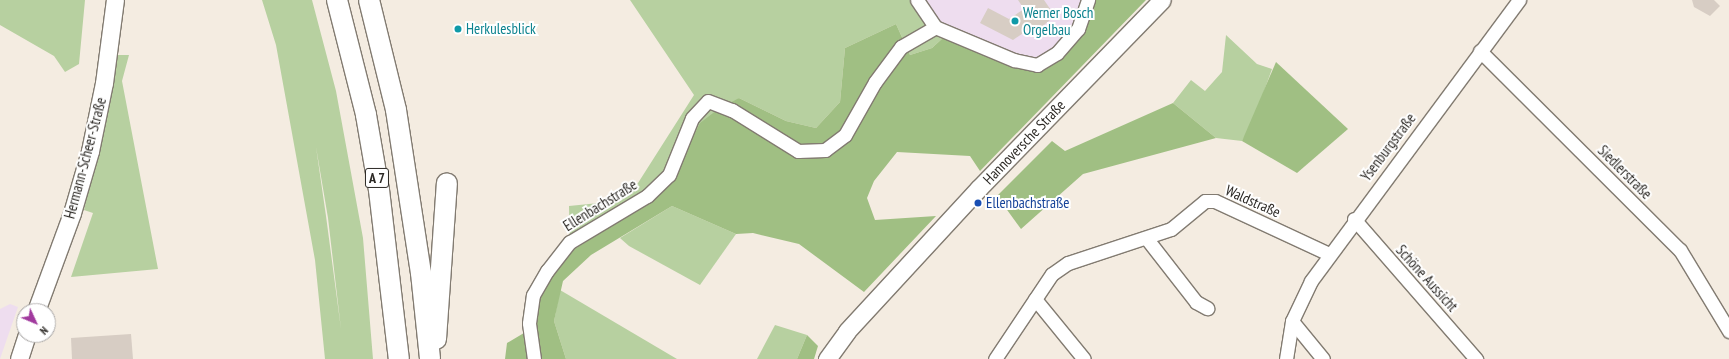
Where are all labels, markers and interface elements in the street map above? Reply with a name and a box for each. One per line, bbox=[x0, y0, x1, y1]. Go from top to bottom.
place label: Werner Bosch Orgelbau bbox=[1023, 3, 1093, 38]
marker: Werner Bosch Orgelbau bbox=[1010, 16, 1020, 26]
place label: Herkulesblick bbox=[466, 20, 536, 38]
marker: Herkulesblick bbox=[453, 24, 463, 34]
street label: Hermann-Scheer-Straße bbox=[60, 95, 110, 221]
street label: Hannoversche Straße bbox=[979, 96, 1069, 188]
street label: Ysenburgstraße bbox=[1357, 110, 1419, 184]
street label: Siedlerstraße bbox=[1594, 141, 1656, 203]
road number: A 7 bbox=[364, 166, 390, 190]
street label: Ellenbachstraße bbox=[560, 175, 640, 235]
street label: Waldstraße bbox=[1223, 181, 1283, 221]
place label: Ellenbachstraße bbox=[986, 194, 1069, 212]
marker: Ellenbachstraße bbox=[973, 198, 983, 208]
street label: Schöne Aussicht bbox=[1392, 241, 1462, 315]
north arrow bbox=[16, 303, 56, 343]
text: N bbox=[37, 324, 51, 338]

